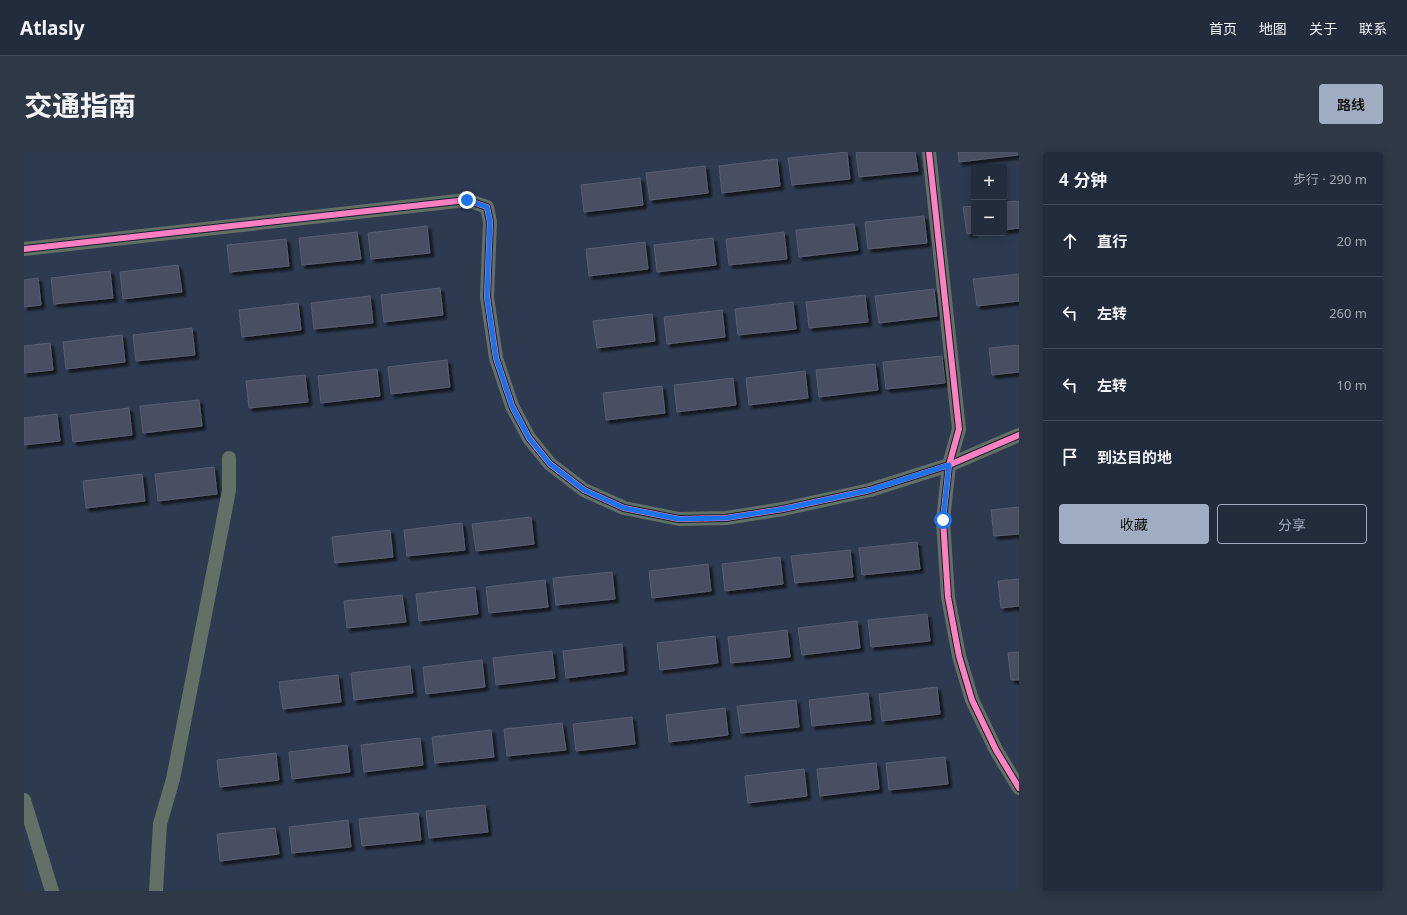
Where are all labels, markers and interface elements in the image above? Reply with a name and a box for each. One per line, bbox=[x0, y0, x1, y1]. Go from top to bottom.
text: Atlasly bbox=[20, 15, 85, 41]
text: 首页 bbox=[1209, 19, 1237, 38]
text: 地图 bbox=[1259, 19, 1287, 38]
text: 关于 bbox=[1309, 19, 1337, 38]
text: 联系 bbox=[1359, 19, 1387, 38]
button: 路线 bbox=[1319, 84, 1383, 124]
text: 交通指南 bbox=[24, 86, 136, 124]
map controls bbox=[971, 164, 1007, 236]
button: + bbox=[971, 164, 1007, 200]
text: 4 分钟 bbox=[1059, 168, 1107, 191]
text: 步行 · 290 m bbox=[1293, 170, 1367, 188]
route end bbox=[458, 191, 476, 209]
button: − bbox=[971, 200, 1007, 236]
icon: ahead bbox=[1059, 230, 1081, 252]
text: 直行 bbox=[1097, 231, 1127, 251]
text: 20 m bbox=[1337, 232, 1367, 250]
icon: left bbox=[1059, 302, 1081, 324]
text: 左转 bbox=[1097, 303, 1127, 323]
text: 260 m bbox=[1329, 304, 1367, 322]
icon: left bbox=[1059, 374, 1081, 396]
text: 左转 bbox=[1097, 375, 1127, 395]
text: 10 m bbox=[1337, 376, 1367, 394]
icon: arrive bbox=[1059, 446, 1081, 468]
text: 到达目的地 bbox=[1097, 447, 1172, 467]
button: 收藏 bbox=[1059, 504, 1209, 544]
button: 分享 bbox=[1217, 504, 1367, 544]
route start bbox=[934, 511, 952, 529]

